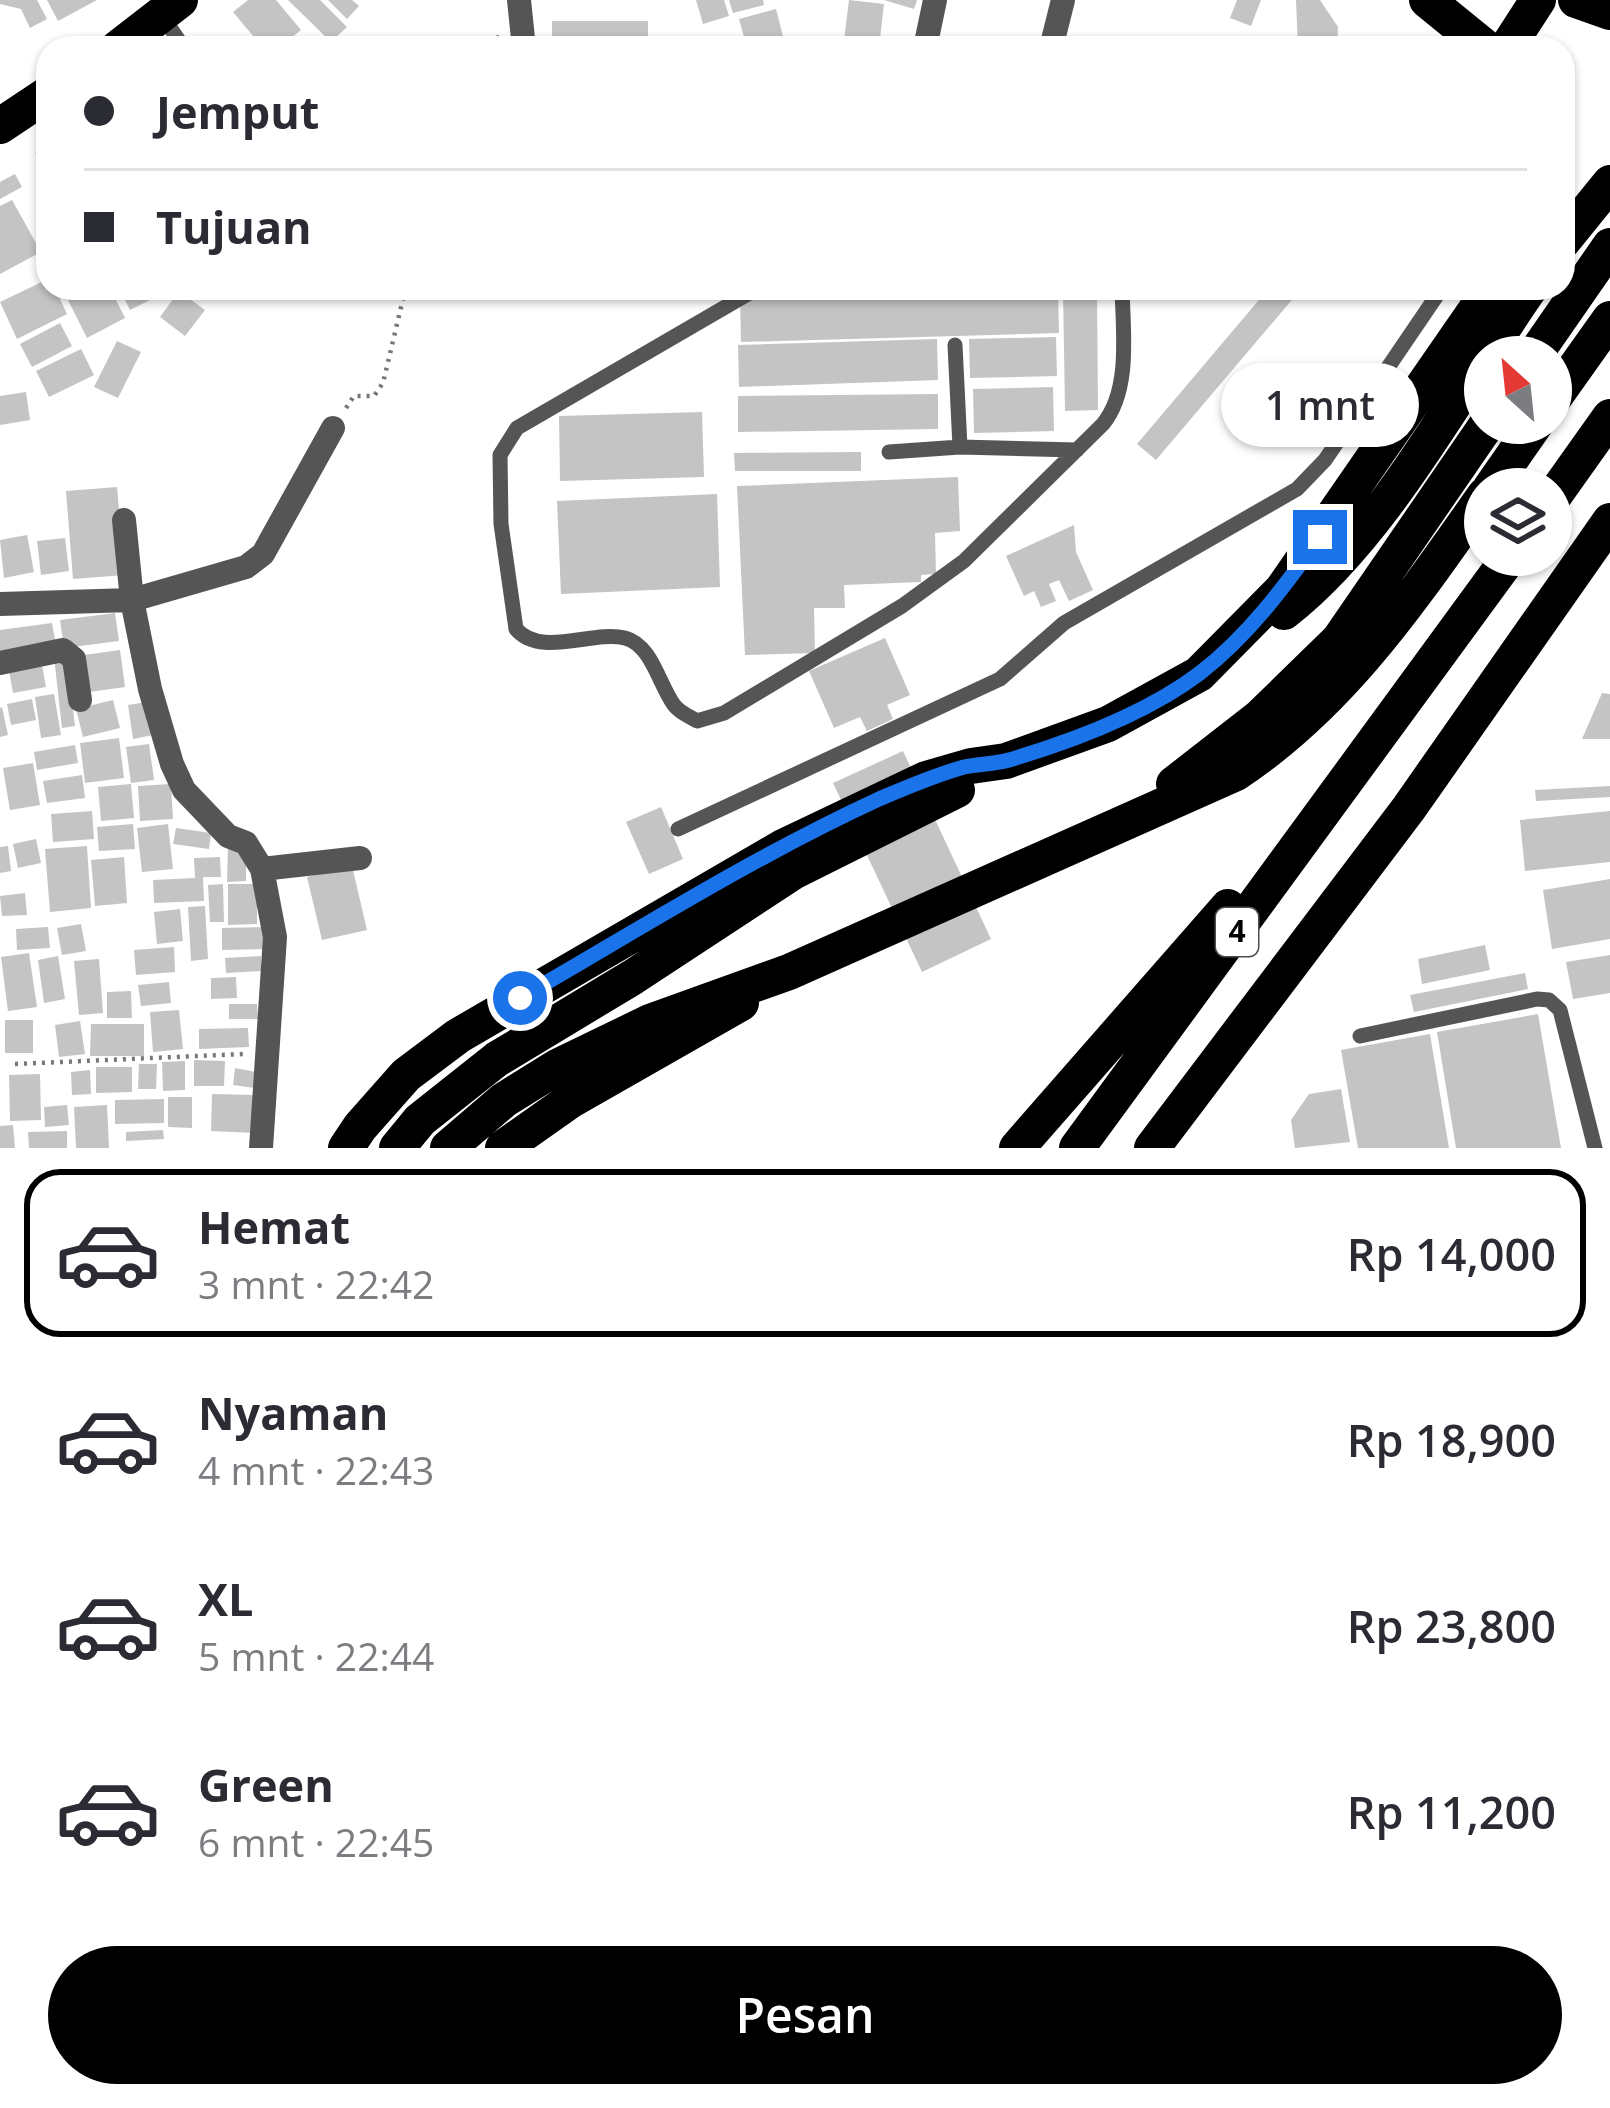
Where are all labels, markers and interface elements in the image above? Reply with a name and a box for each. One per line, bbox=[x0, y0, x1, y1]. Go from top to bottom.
text: Jemput bbox=[156, 81, 319, 142]
text: Tujuan bbox=[156, 196, 312, 257]
north arrow bbox=[1464, 336, 1572, 444]
map controls bbox=[1464, 336, 1572, 576]
callout: 1 mnt bbox=[1221, 363, 1419, 447]
text: 1 mnt bbox=[1265, 378, 1375, 431]
button: layers bbox=[1464, 468, 1572, 576]
route end bbox=[1293, 510, 1347, 564]
road number: 4 bbox=[1216, 908, 1258, 956]
route start bbox=[493, 971, 547, 1025]
text: Hemat bbox=[198, 1196, 350, 1257]
icon: car bbox=[54, 1199, 162, 1307]
text: Rp 14,000 bbox=[1347, 1223, 1556, 1284]
text: 3 mnt · 22:42 bbox=[198, 1257, 434, 1310]
text: Nyaman bbox=[198, 1382, 388, 1443]
icon: car bbox=[54, 1385, 162, 1493]
text: Rp 18,900 bbox=[1347, 1409, 1556, 1470]
text: 4 mnt · 22:43 bbox=[198, 1443, 434, 1496]
text: XL bbox=[198, 1568, 253, 1629]
icon: car bbox=[54, 1571, 162, 1679]
text: Rp 23,800 bbox=[1347, 1595, 1556, 1656]
text: 5 mnt · 22:44 bbox=[198, 1629, 434, 1682]
text: Green bbox=[198, 1754, 334, 1815]
icon: car bbox=[54, 1757, 162, 1865]
text: Rp 11,200 bbox=[1347, 1781, 1556, 1842]
text: 6 mnt · 22:45 bbox=[198, 1815, 434, 1868]
button: Pesan bbox=[48, 1946, 1562, 2084]

